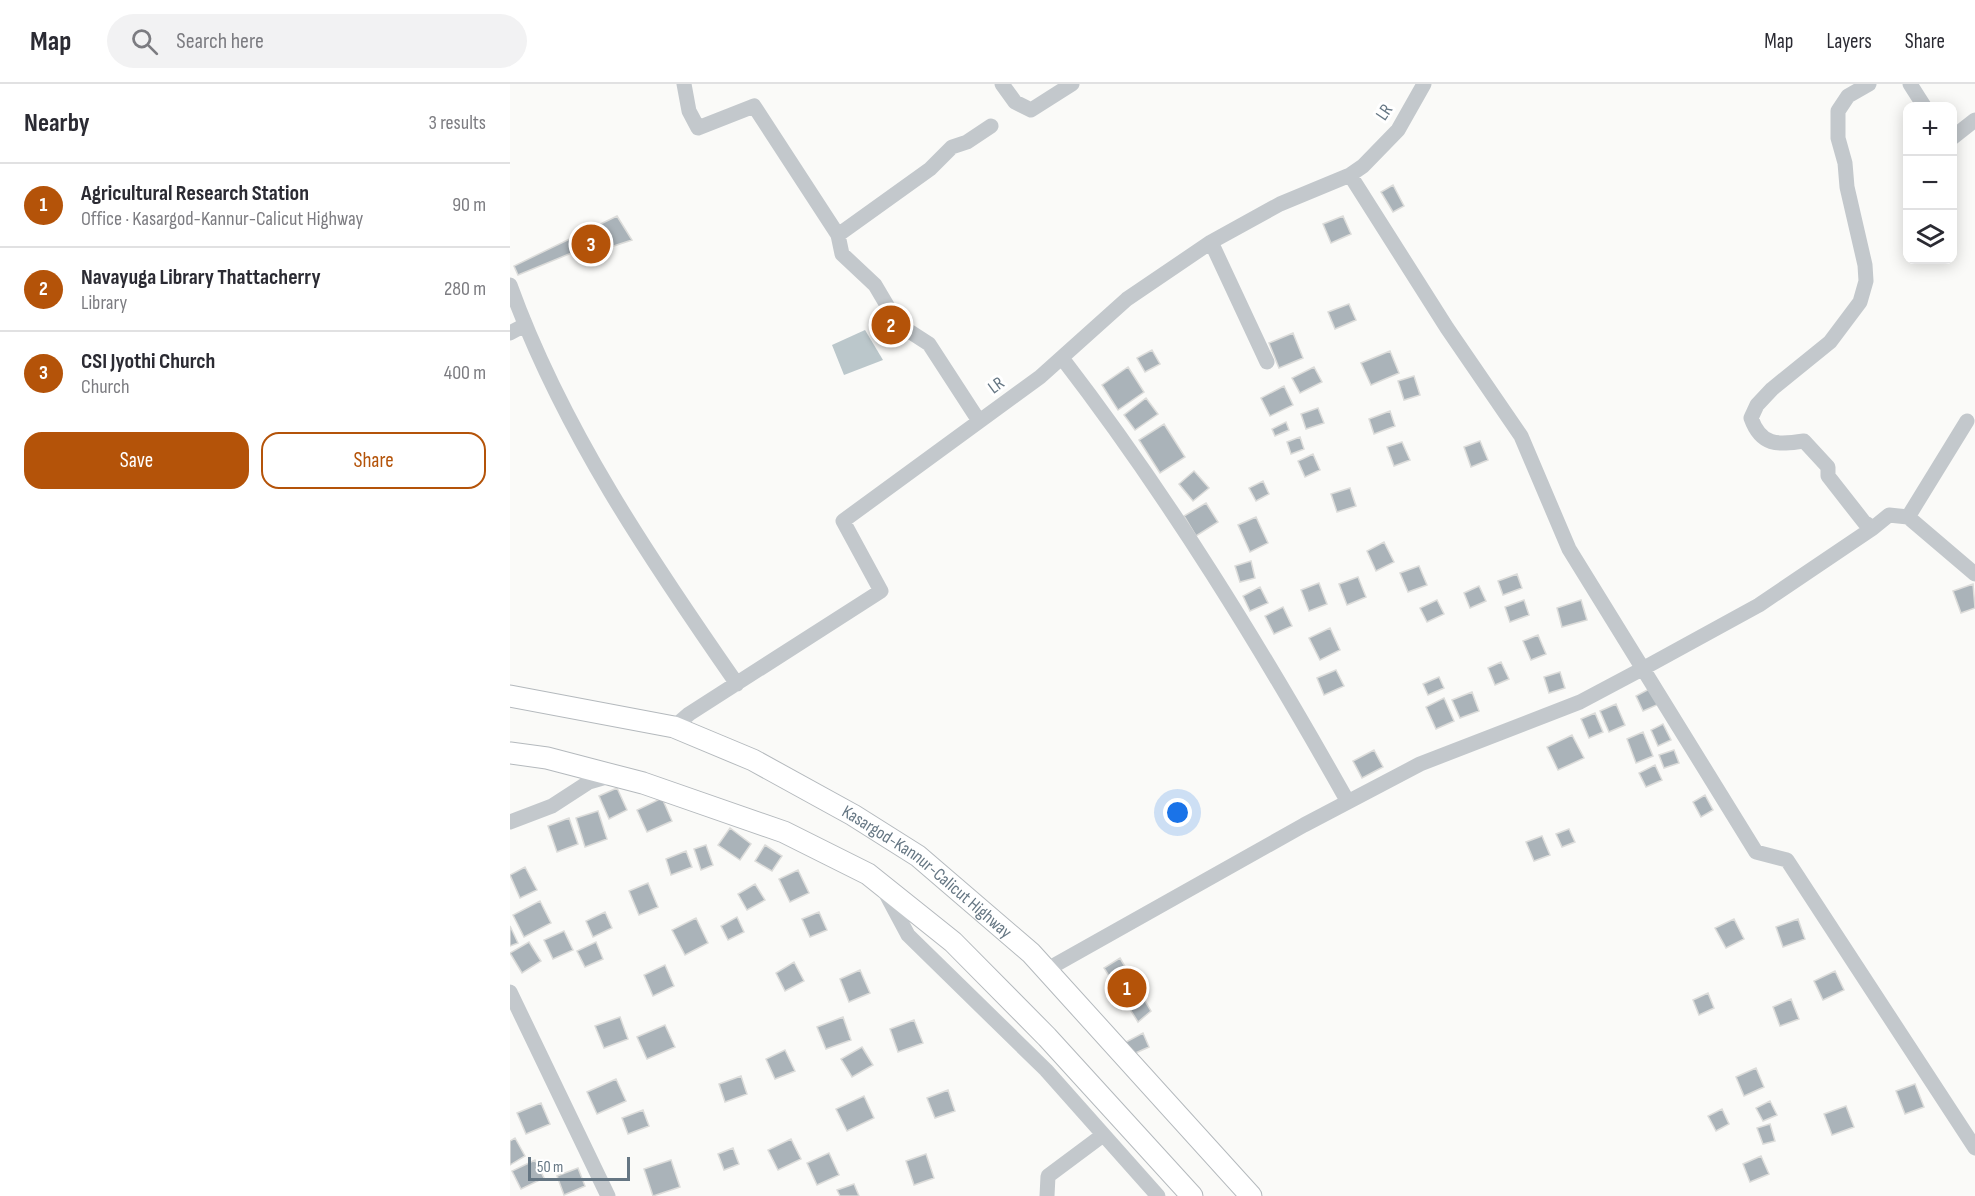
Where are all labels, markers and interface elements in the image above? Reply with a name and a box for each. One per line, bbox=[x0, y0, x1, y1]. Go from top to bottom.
search box bbox=[107, 14, 527, 68]
text: Map bbox=[30, 25, 71, 58]
icon: search bbox=[128, 25, 161, 58]
text: Search here bbox=[176, 28, 264, 55]
text: Map bbox=[1764, 29, 1793, 54]
text: Layers bbox=[1826, 29, 1872, 54]
text: Share bbox=[1905, 29, 1945, 54]
street label: LR bbox=[1372, 100, 1397, 124]
map controls bbox=[1903, 102, 1957, 264]
button: + bbox=[1903, 102, 1957, 156]
text: Nearby bbox=[24, 108, 90, 139]
text: 3 results bbox=[429, 111, 486, 135]
button: − bbox=[1903, 156, 1957, 210]
text: Agricultural Research Station bbox=[81, 180, 309, 207]
text: 1 bbox=[40, 193, 47, 217]
text: 90 m bbox=[452, 193, 486, 217]
text: Office · Kasargod-Kannur-Calicut Highway bbox=[81, 207, 363, 231]
button: layers bbox=[1903, 210, 1957, 264]
pin: 3 bbox=[572, 222, 610, 266]
text: Navayuga Library Thattacherry bbox=[81, 264, 321, 291]
text: 2 bbox=[39, 277, 48, 301]
text: 280 m bbox=[444, 277, 486, 301]
text: Library bbox=[81, 291, 127, 315]
pin: 2 bbox=[872, 302, 910, 348]
text: CSI Jyothi Church bbox=[81, 348, 215, 375]
text: 3 bbox=[39, 361, 48, 385]
text: 400 m bbox=[444, 361, 486, 385]
street label: LR bbox=[984, 373, 1009, 398]
text: Church bbox=[81, 375, 130, 399]
button: Save bbox=[24, 432, 249, 489]
button: Share bbox=[261, 432, 486, 489]
your location bbox=[1163, 798, 1192, 827]
street label: Kasargod-Kannur-Calicut Highway bbox=[838, 801, 1016, 943]
pin: 1 bbox=[1108, 966, 1146, 1010]
scale bar bbox=[528, 1154, 630, 1182]
text: 50 m bbox=[537, 1158, 563, 1177]

